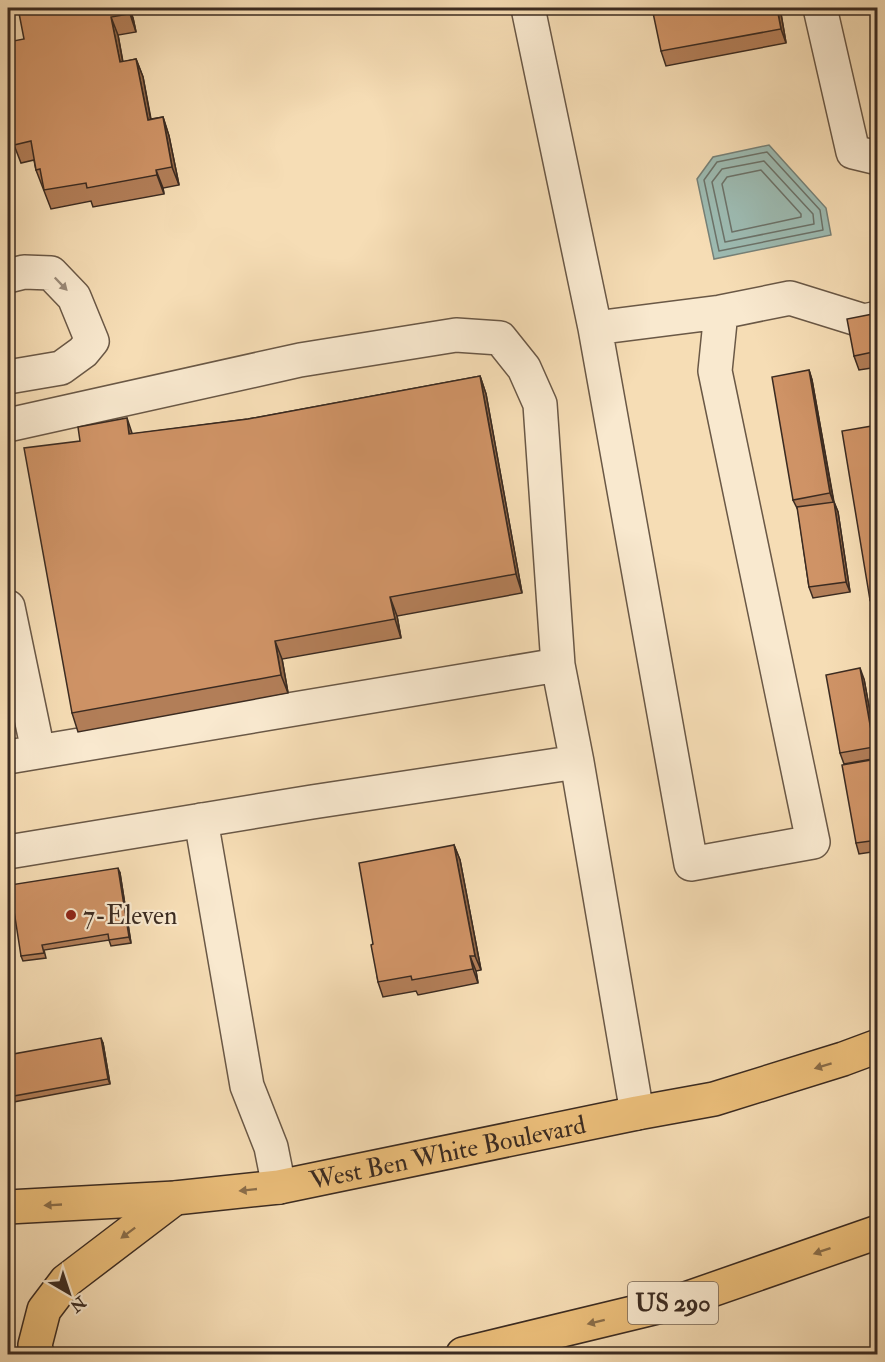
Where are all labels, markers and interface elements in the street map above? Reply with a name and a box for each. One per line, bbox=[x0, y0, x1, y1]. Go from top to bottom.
one-way arrow bbox=[54, 276, 68, 291]
place label: 7-Eleven bbox=[83, 900, 177, 932]
marker: 7-Eleven bbox=[64, 908, 78, 922]
one-way arrow bbox=[813, 1061, 831, 1071]
street label: West Ben White Boulevard bbox=[306, 1109, 589, 1197]
one-way arrow bbox=[238, 1185, 257, 1195]
one-way arrow bbox=[44, 1200, 63, 1209]
one-way arrow bbox=[121, 1227, 136, 1239]
one-way arrow bbox=[813, 1247, 831, 1257]
north arrow bbox=[39, 1263, 99, 1323]
road number: US 290 bbox=[628, 1282, 718, 1324]
text: N bbox=[65, 1291, 90, 1317]
one-way arrow bbox=[587, 1317, 605, 1327]

